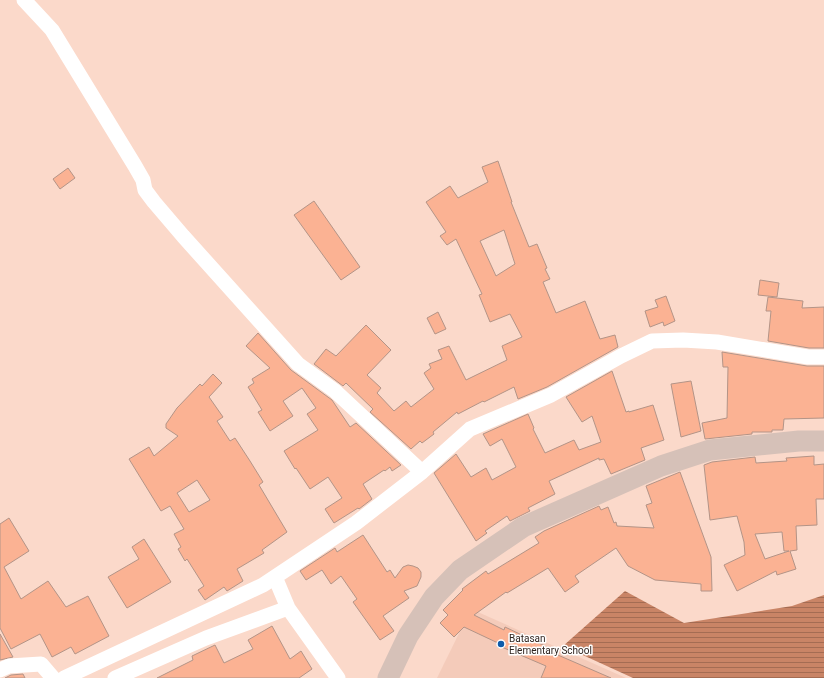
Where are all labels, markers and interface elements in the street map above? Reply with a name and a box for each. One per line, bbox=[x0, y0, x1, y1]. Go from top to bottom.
place label: Batasan Elementary School bbox=[509, 633, 592, 656]
marker: Batasan Elementary School bbox=[496, 639, 506, 649]

